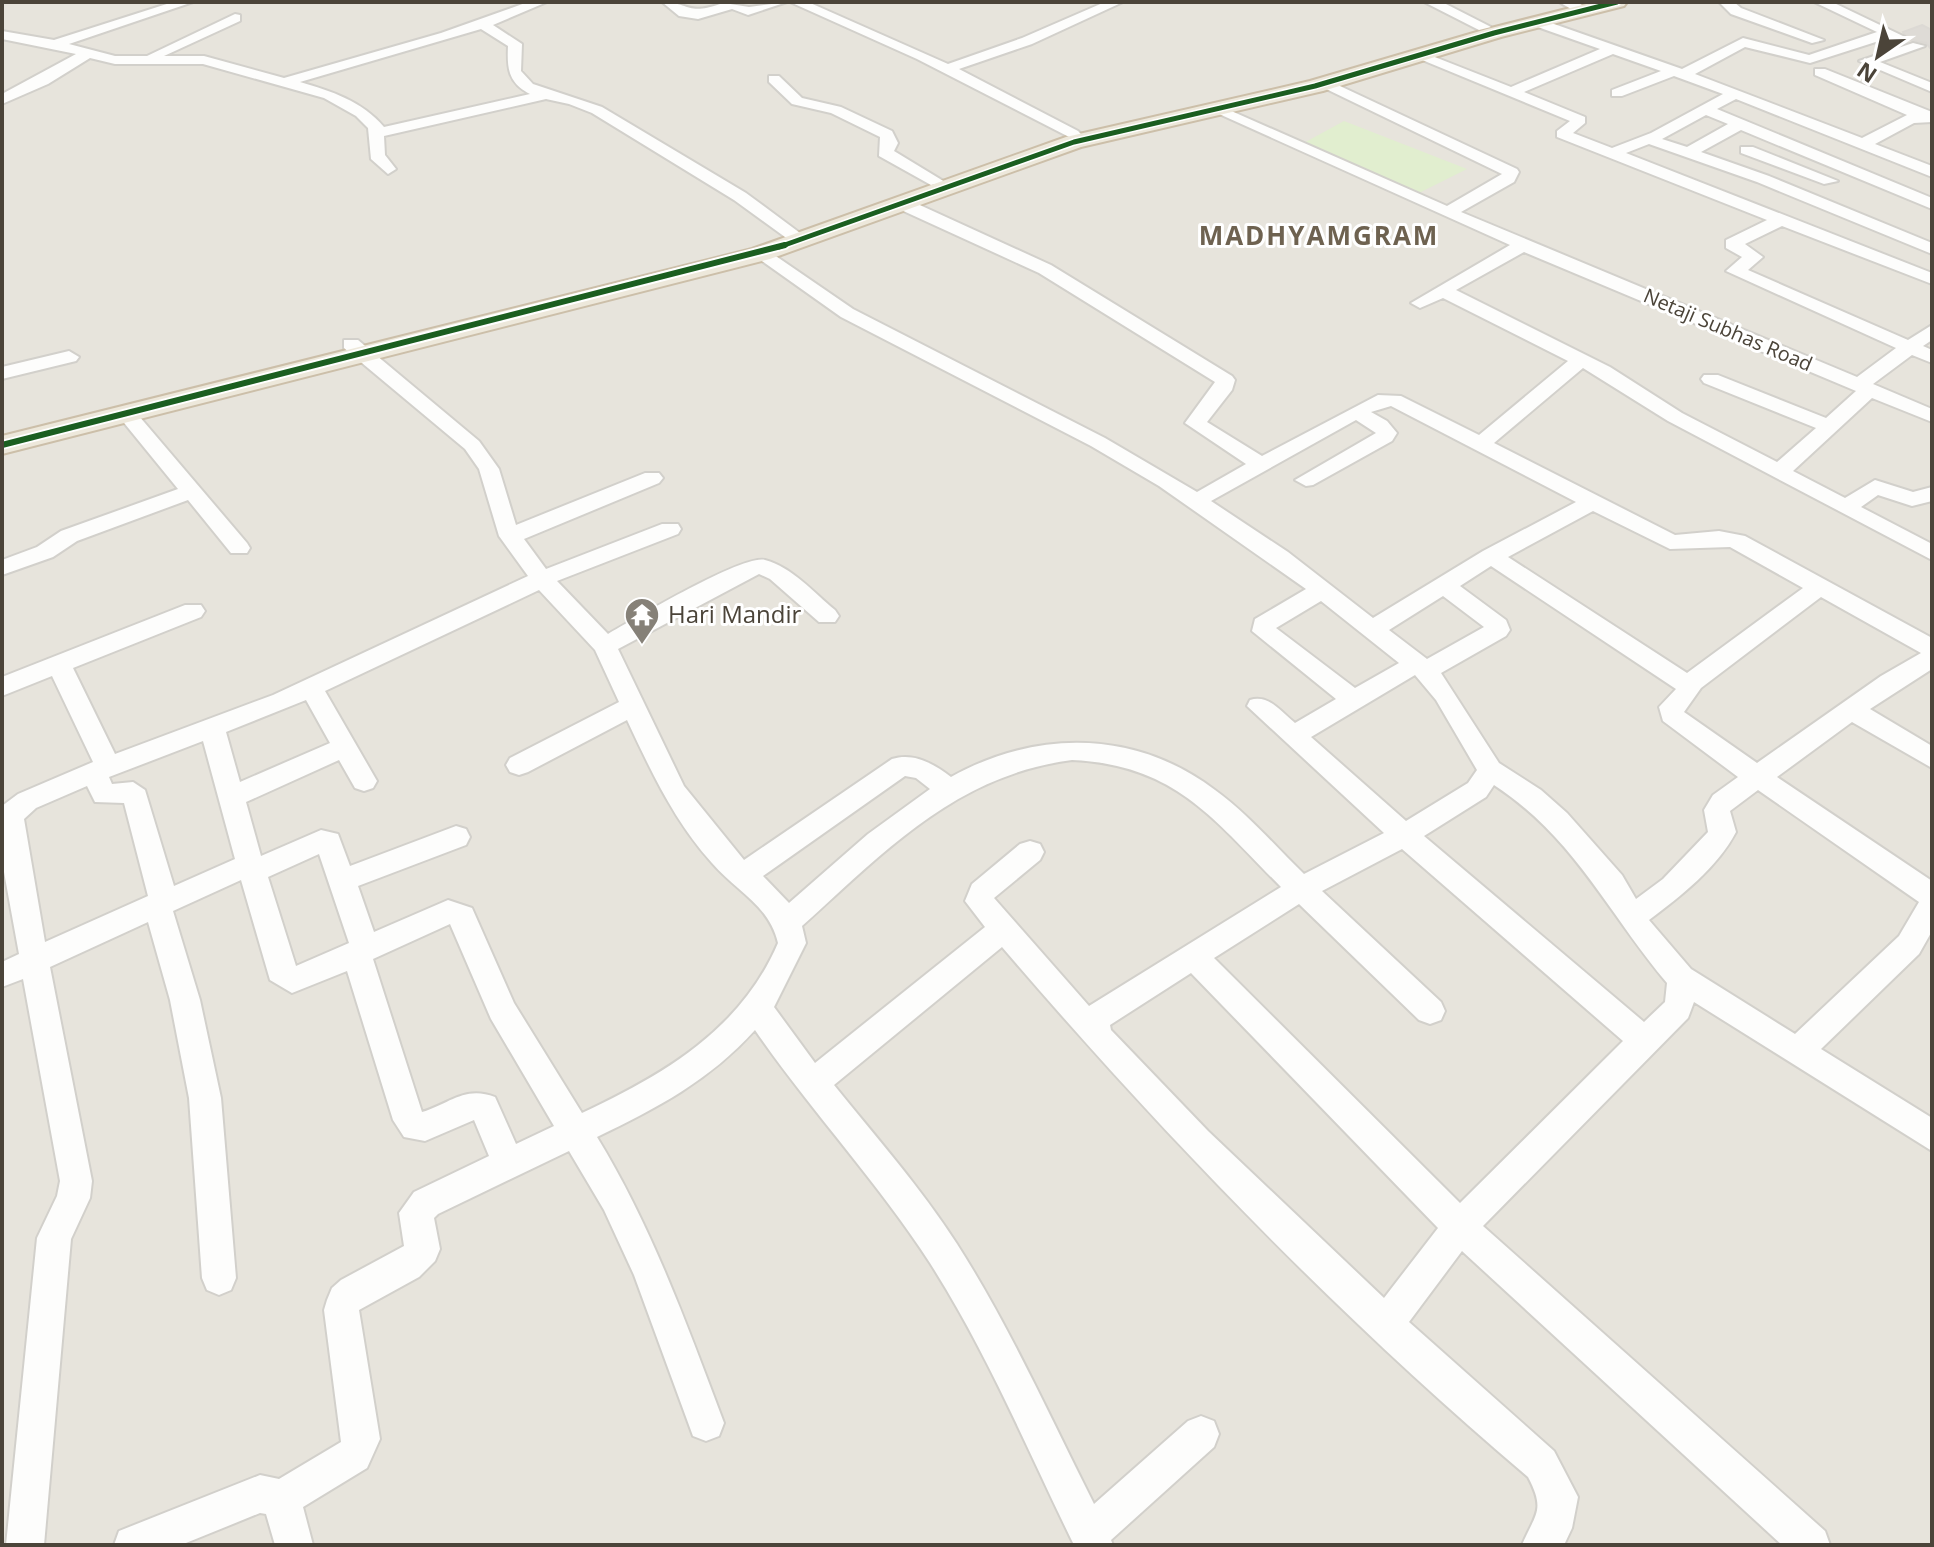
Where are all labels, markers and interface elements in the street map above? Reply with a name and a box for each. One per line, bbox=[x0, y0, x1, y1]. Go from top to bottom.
north arrow bbox=[1838, 16, 1918, 96]
text: N bbox=[1850, 56, 1882, 91]
district label: MADHYAMGRAM bbox=[1199, 217, 1439, 253]
street label: Netaji Subhas Road bbox=[1640, 282, 1817, 377]
temple icon: Hari Mandir bbox=[623, 596, 661, 646]
place label: Hari Mandir bbox=[668, 597, 802, 630]

